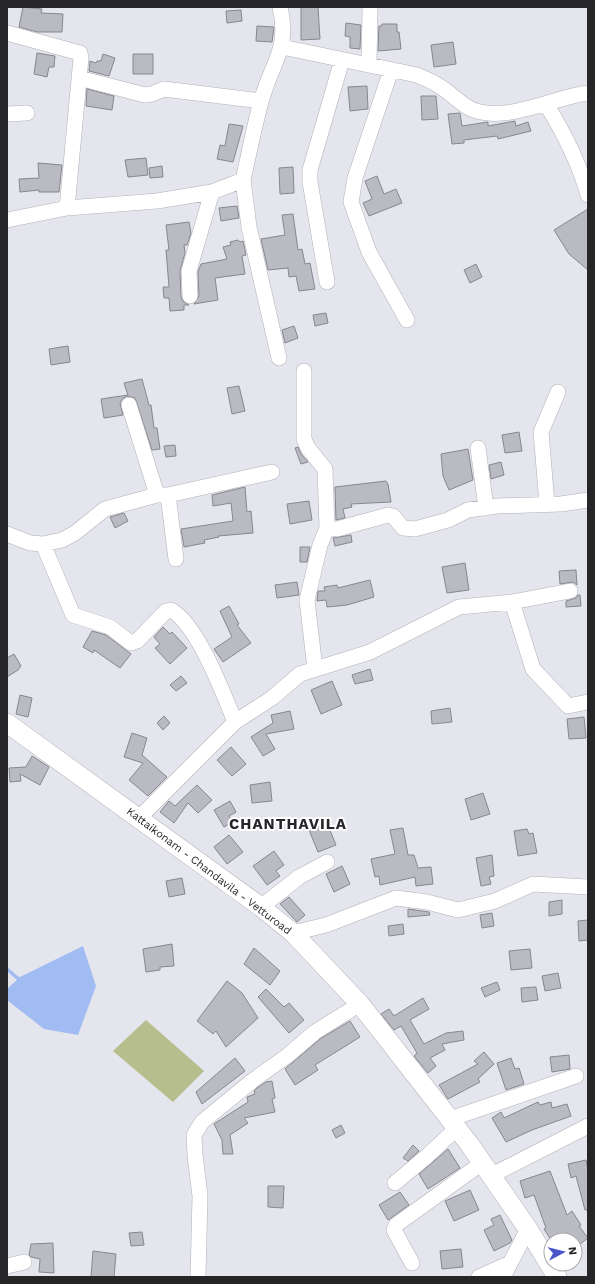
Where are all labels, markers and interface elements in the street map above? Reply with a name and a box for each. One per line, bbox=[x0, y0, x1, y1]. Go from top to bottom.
street label: Kattaikonam - Chandavila - Vetturoad bbox=[124, 805, 294, 937]
district label: CHANTHAVILA bbox=[229, 815, 347, 833]
north arrow bbox=[543, 1232, 583, 1272]
text: N bbox=[565, 1246, 579, 1256]

